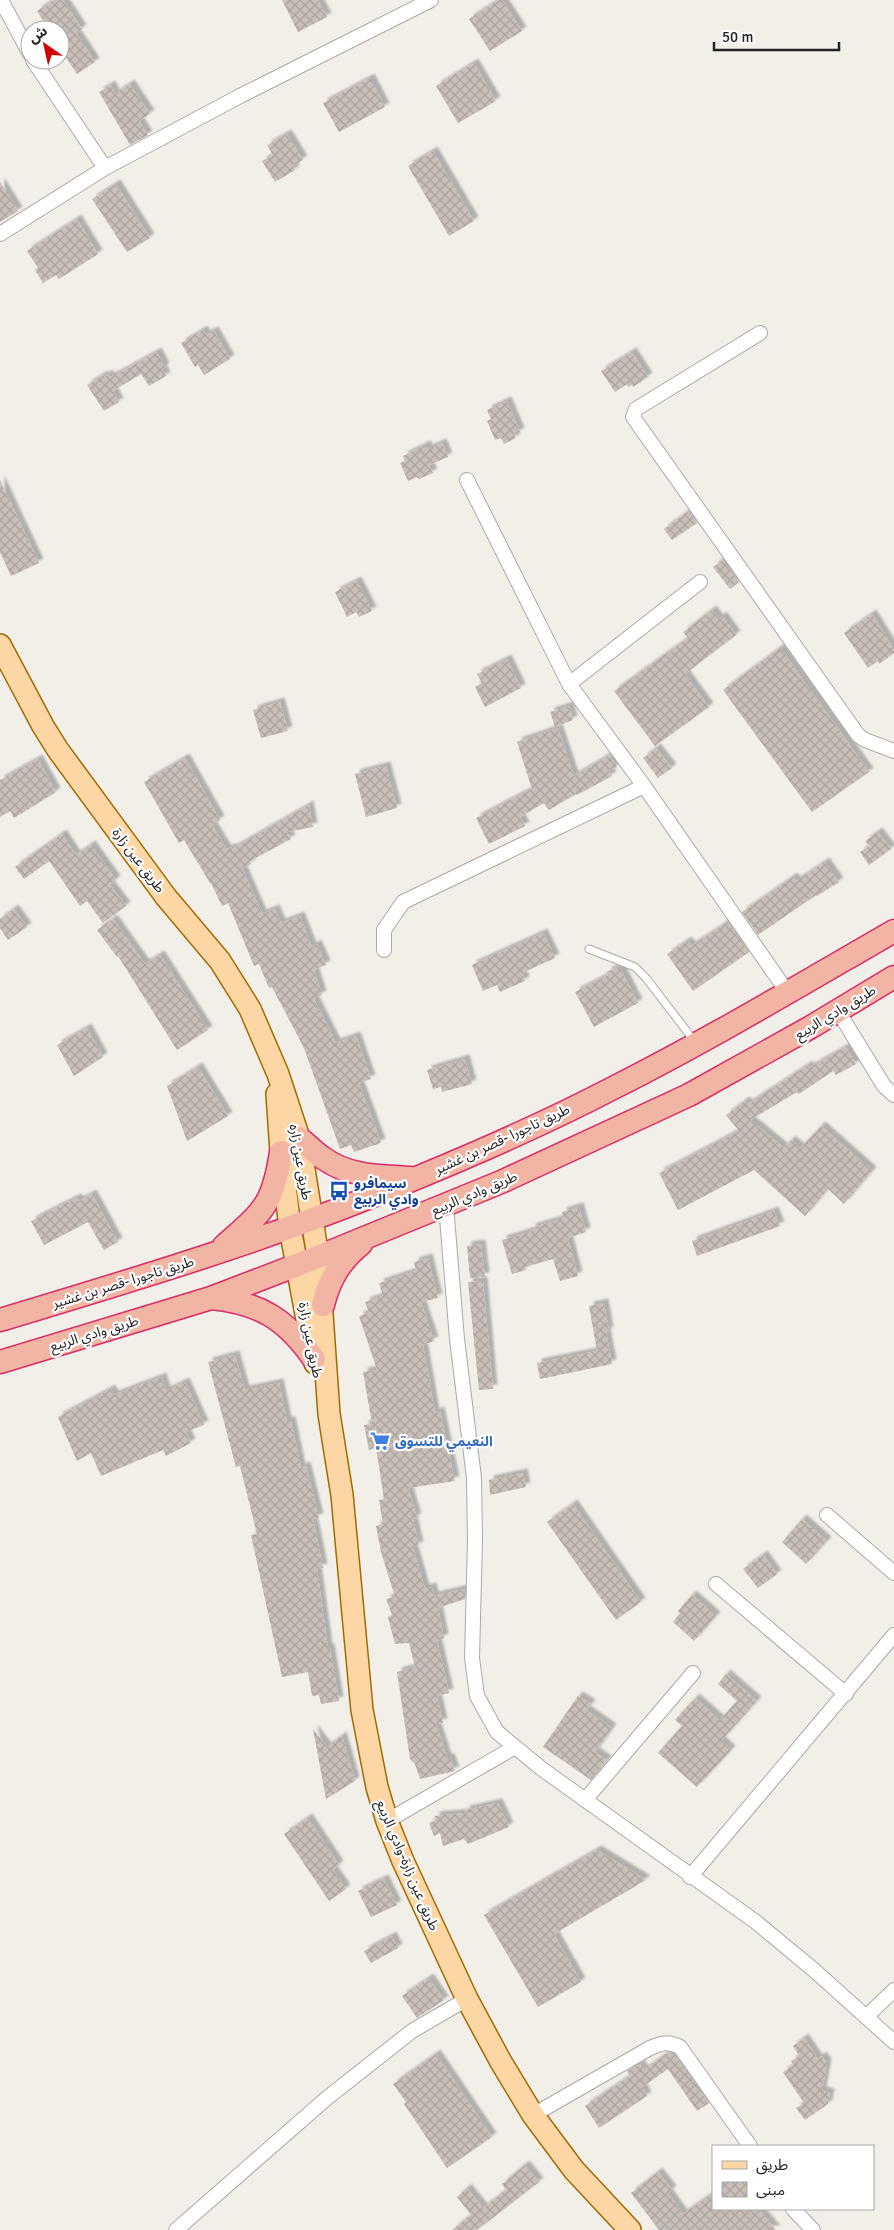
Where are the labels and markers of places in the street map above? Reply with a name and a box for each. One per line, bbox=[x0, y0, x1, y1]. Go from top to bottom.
place label: سيمافرو وادي الربيع bbox=[354, 1175, 419, 1210]
bus stop icon: سيمافرو وادي الربيع bbox=[328, 1180, 350, 1202]
supermarket icon: النعيمي للتسوق bbox=[369, 1430, 391, 1452]
place label: النعيمي للتسوق bbox=[395, 1433, 493, 1452]

